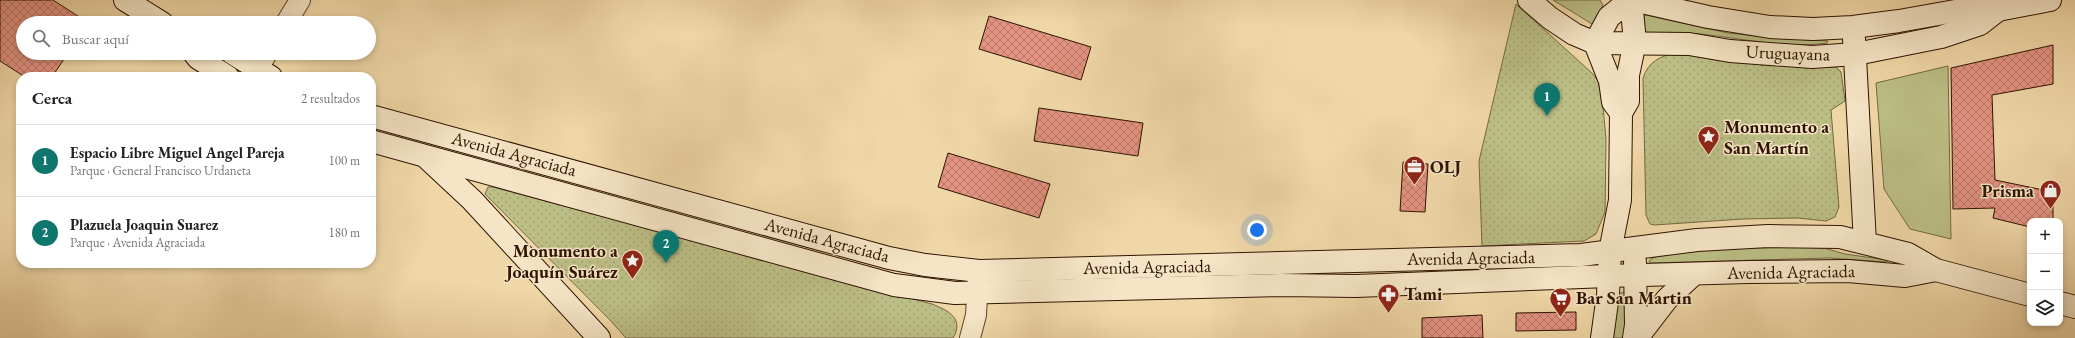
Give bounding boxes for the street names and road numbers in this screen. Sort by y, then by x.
street label: Uruguayana [1745,40,1831,65]
street label: Avenida Agraciada [448,126,580,181]
street label: Avenida Agraciada [761,212,893,267]
street label: Avenida Agraciada [1406,245,1536,270]
street label: Avenida Agraciada [1082,254,1212,279]
street label: Avenida Agraciada [1726,259,1856,284]

